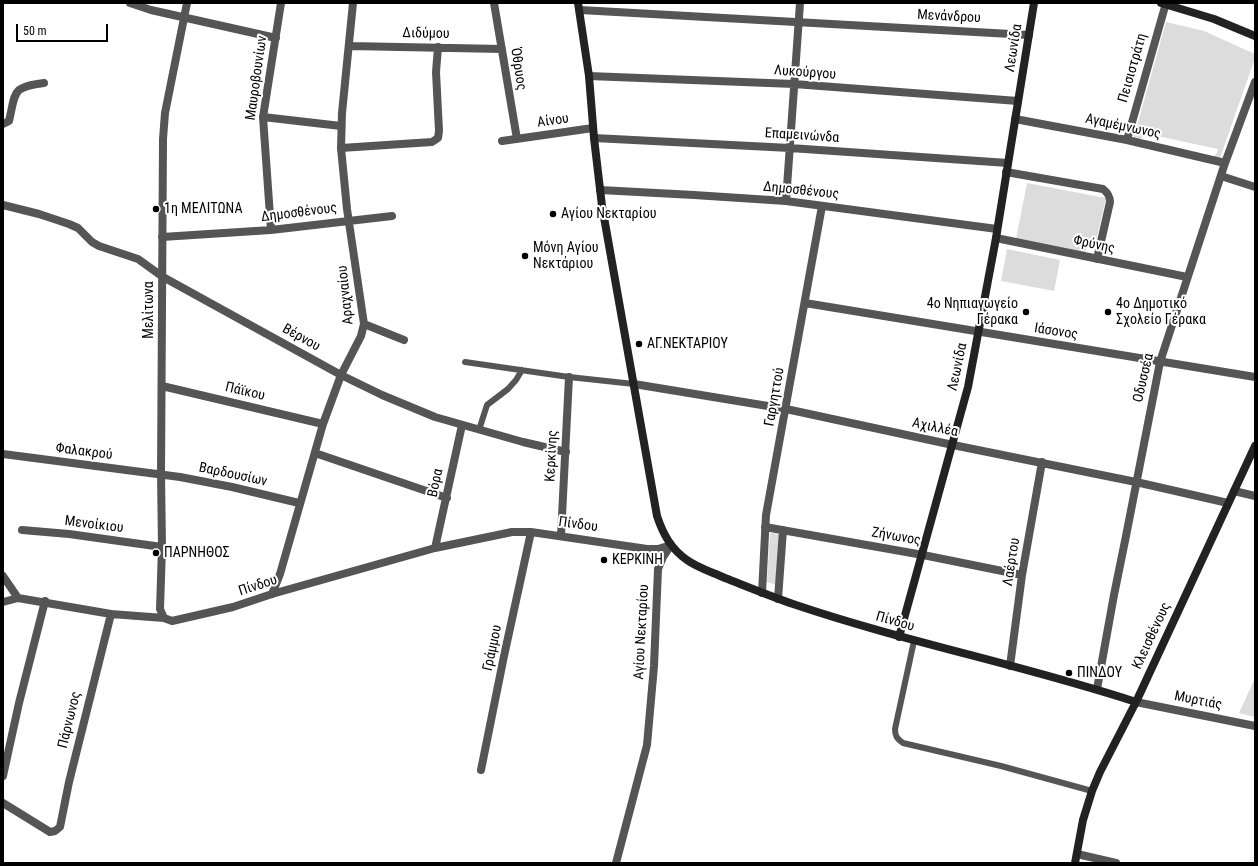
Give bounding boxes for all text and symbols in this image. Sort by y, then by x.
street label: Μενάνδρου [917,7,981,27]
scale bar [18,16,110,42]
street label: Λεωνίδα [1002,23,1026,73]
text: 50 m [23,24,47,38]
street label: Διδύμου [402,25,450,43]
street label: Πεισιστράτη [1115,31,1151,105]
street label: Μαυροβουνίων [243,35,271,121]
street label: Όθρυος [506,47,530,91]
street label: Λυκούργου [773,62,837,84]
street label: Αίνου [536,110,570,132]
street label: Αγαμέμνωνος [1084,111,1162,143]
street label: Επαμεινώνδα [764,125,840,147]
street label: Δημοσθένους [762,179,840,203]
street label: Δημοσθένους [260,200,338,226]
place label: 1η ΜΕΛΙΤΩΝΑ [164,201,242,217]
marker: 1η ΜΕΛΙΤΩΝΑ [151,204,161,214]
place label: Αγίου Νεκταρίου [561,206,656,222]
marker: Αγίου Νεκταρίου [548,209,558,219]
street label: Φρύνης [1072,232,1116,258]
place label: Μόνη Αγίου Νεκτάριου [533,240,599,272]
marker: Μόνη Αγίου Νεκτάριου [520,251,530,261]
street label: Αραχναίου [335,264,357,326]
street label: Μελίτωνα [141,281,157,339]
place label: 4ο Νηπιαγωγείο Γέρακα [927,296,1018,328]
place label: 4ο Δημοτικό Σχολείο Γέρακα [1116,296,1206,328]
marker: 4ο Νηπιαγωγείο Γέρακα [1021,307,1031,317]
marker: 4ο Δημοτικό Σχολείο Γέρακα [1103,307,1113,317]
street label: Ιάσονος [1033,320,1079,344]
street label: Βέρνου [279,321,323,355]
place label: ΑΓ.ΝΕΚΤΑΡΙΟΥ [647,336,728,352]
marker: ΑΓ.ΝΕΚΤΑΡΙΟΥ [634,339,644,349]
street label: Λεωνίδα [945,341,971,393]
street label: Οδυσσέα [1130,352,1158,404]
street label: Γαργηττού [762,366,788,428]
street label: Πάϊκου [223,379,267,405]
street label: Αχιλλέα [911,415,959,441]
street label: Κερκίνης [542,430,562,482]
street label: Φαλακρού [55,440,113,464]
street label: Βαρδουσίων [197,460,269,490]
street label: Βόρα [425,467,447,499]
street label: Μενοίκιου [64,513,124,537]
street label: Πίνδου [557,514,599,536]
street label: Ζήνωνος [870,524,922,550]
street label: Λαέρτου [1000,537,1024,587]
place label: ΠΑΡΝΗΘΟΣ [164,545,230,561]
marker: ΠΑΡΝΗΘΟΣ [151,548,161,558]
place label: ΚΕΡΚΙΝΗ [612,552,663,568]
marker: ΚΕΡΚΙΝΗ [599,555,609,565]
street label: Πίνδου [237,572,279,600]
street label: Αγίου Νεκταρίου [631,584,653,680]
street label: Κλεισθένους [1129,600,1175,672]
street label: Πίνδου [874,608,916,636]
street label: Γράμμου [480,623,506,673]
place label: ΠΙΝΔΟΥ [1077,665,1122,681]
marker: ΠΙΝΔΟΥ [1064,668,1074,678]
street label: Μυρτιάς [1173,688,1223,714]
street label: Πάρνωνος [55,690,85,750]

